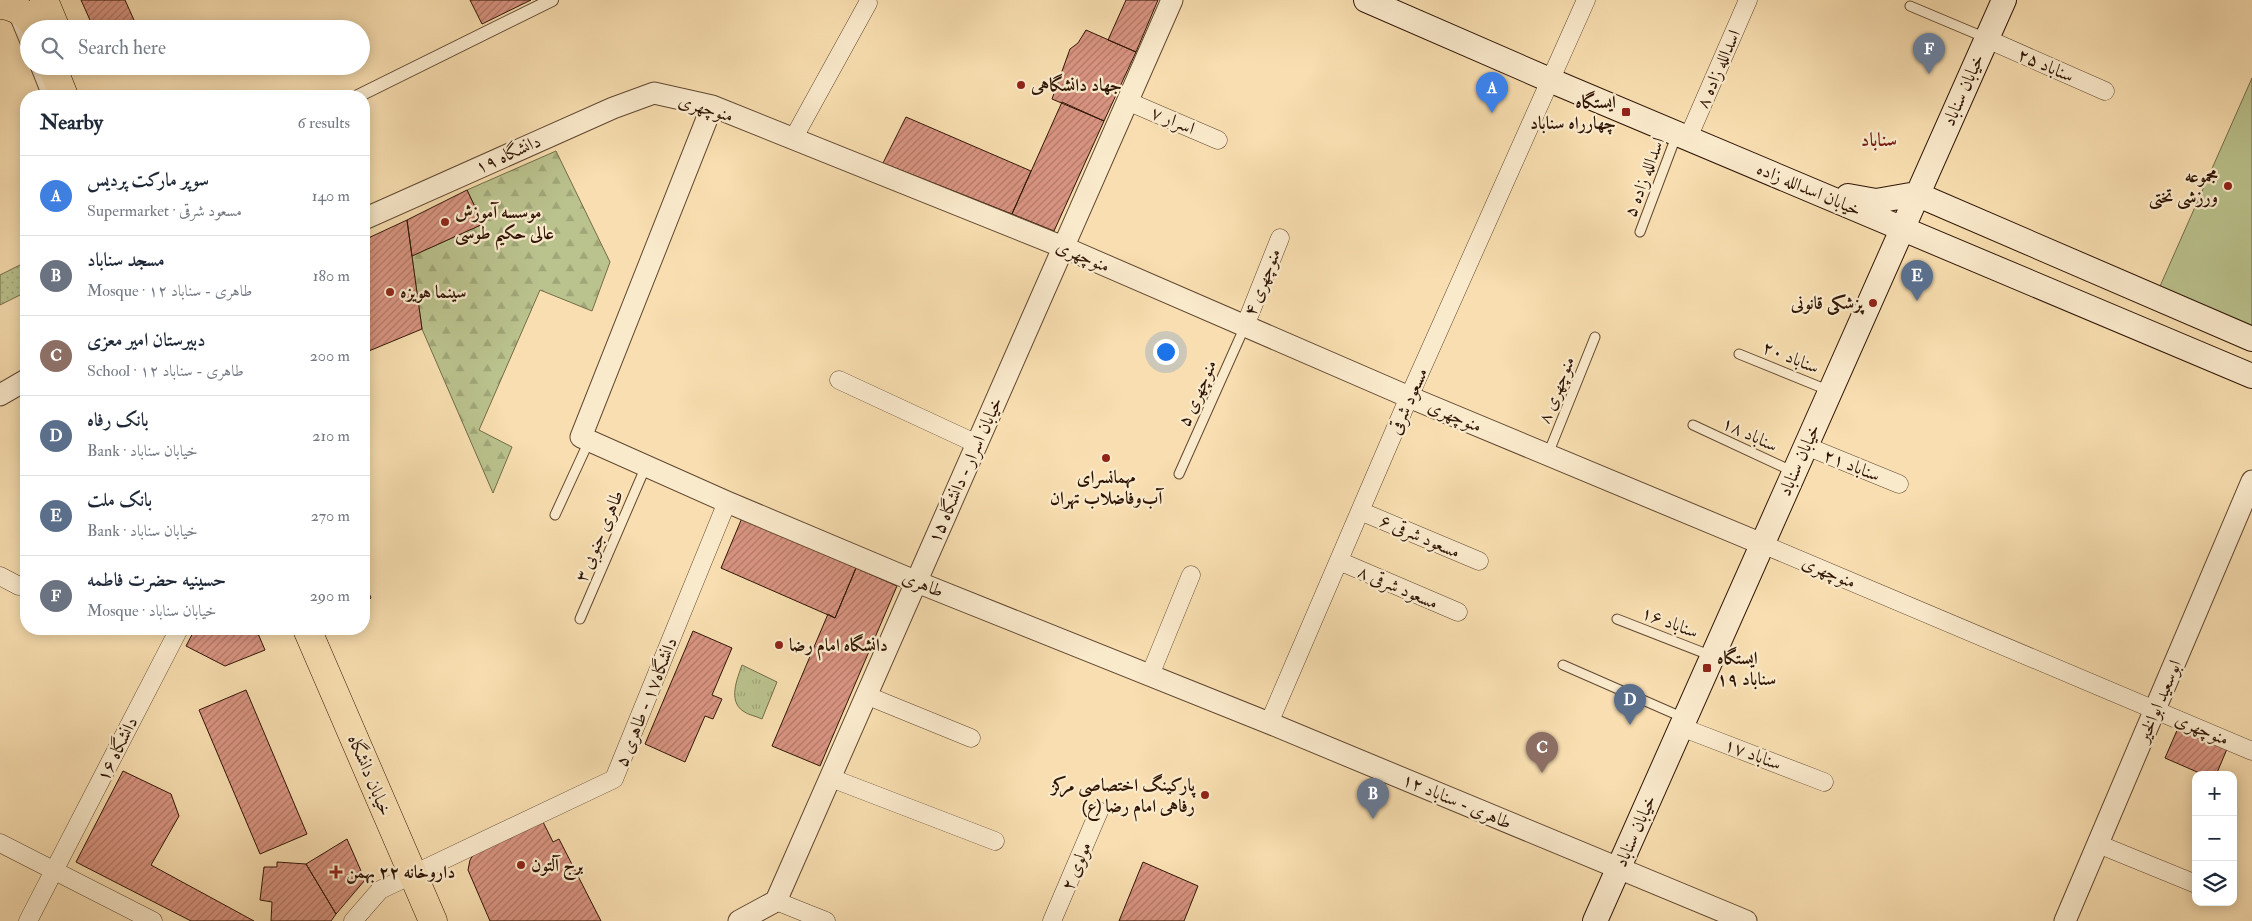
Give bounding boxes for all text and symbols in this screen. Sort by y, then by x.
search box [20,20,370,75]
street label: اسدالله زاده ۸ [1691,26,1746,112]
pin: F [1913,33,1945,74]
icon: search [38,34,66,62]
text: Search here [78,36,166,60]
street label: سناباد ۲۵ [2014,43,2078,88]
street label: خیابان سناباد [1937,51,1989,130]
pin: A [1476,72,1508,113]
place label: جهاد دانشگاهی [1030,73,1122,97]
marker: جهاد دانشگاهی [1015,79,1027,91]
street label: منوچهری [676,89,736,128]
place label: ایستگاه چهارراه سناباد [1530,90,1616,135]
street label: اسرار ۷ [1147,101,1198,140]
marker: ایستگاه چهارراه سناباد [1620,106,1632,118]
text: Nearby [40,109,103,136]
text: 6 results [298,113,350,133]
district label: سناباد [1861,128,1897,152]
street label: دانشگاه ۱۹ [472,129,544,179]
street label: اسدالله زاده ۵ [1619,134,1670,220]
street label: خیابان اسدالله زاده [1753,157,1865,222]
place label: مجموعه ورزشی تختی [2149,165,2218,210]
text: سوپر مارکت پردیس [87,168,209,192]
marker: مجموعه ورزشی تختی [2222,180,2234,192]
text: A [51,186,61,206]
text: 140 m [312,186,350,206]
text: Supermarket · مسعود شرقی [87,201,242,221]
place label: موسسه آموزش عالی حکیم طوسی [455,201,554,251]
marker: موسسه آموزش عالی حکیم طوسی [439,216,451,228]
street label: منوچهری [1052,235,1113,278]
street label: منوچهری ۴ [1239,245,1286,319]
text: مسجد سناباد [87,248,165,272]
pin: E [1901,260,1933,301]
text: B [51,266,61,286]
text: 180 m [313,266,350,286]
text: Mosque · طاهری - سناباد ۱۲ [87,281,252,301]
place label: سینما هویزه [400,281,466,304]
marker: سینما هویزه [384,286,396,298]
place label: پزشکی قانونی [1790,292,1865,315]
marker: پزشکی قانونی [1867,297,1879,309]
text: دبیرستان امیر معزی [87,328,206,352]
street label: سناباد ۲۰ [1759,336,1823,379]
your location [1153,339,1179,365]
text: C [50,346,62,366]
text: 200 m [310,346,350,366]
street label: منوچهری ۸ [1533,353,1580,427]
street label: منوچهری ۵ [1173,356,1222,430]
text: School · طاهری - سناباد ۱۲ [87,361,244,381]
street label: مسعود شرقی [1384,364,1433,438]
street label: خیابان اسرار - دانشگاه ۱۵ [922,393,1008,547]
street label: منوچهری [1424,395,1485,438]
text: بانک رفاه [87,408,149,432]
street label: سناباد ۱۸ [1718,412,1781,457]
street label: خیابان سناباد [1773,421,1825,500]
text: D [49,426,63,446]
text: 210 m [312,426,350,446]
text: Bank · خیابان سناباد [87,441,198,461]
street label: سناباد ۲۱ [1820,444,1884,487]
marker: مهمانسرای آب‌و‌فاضلاب تهران [1100,452,1112,464]
place label: مهمانسرای آب‌و‌فاضلاب تهران [1050,466,1164,510]
street label: طاهری جنوبی ۳ [570,487,630,586]
text: بانک ملت [87,488,152,512]
text: E [50,506,62,526]
text: 270 m [311,506,350,526]
street label: مسعود شرقی ۶ [1376,509,1464,564]
text: Bank · خیابان سناباد [87,521,198,541]
street label: منوچهری [1798,551,1859,594]
street label: مسعود شرقی ۸ [1354,560,1442,615]
street label: طاهری [899,566,947,603]
text: حسینیه حضرت فاطمه [87,568,226,592]
text: F [51,586,61,606]
text: 290 m [310,586,350,606]
text: Mosque · خیابان سناباد [87,601,216,621]
street label: سناباد ۱۶ [1638,601,1702,644]
place label: دانشگاه امام رضا [789,633,888,661]
street label: دانشگاه۱۷ - طاهری ۵ [609,634,683,770]
marker: دانشگاه امام رضا [773,639,785,651]
place label: ایستگاه سناباد ۱۹ [1717,646,1776,691]
street label: ابوسعید ابوالخیر [2131,656,2187,748]
marker: ایستگاه سناباد ۱۹ [1701,662,1713,674]
pin: D [1614,684,1646,725]
street label: منوچهری [2171,708,2232,751]
street label: دانشگاه ۱۶ [91,713,143,785]
street label: خیابان دانشگاه [342,731,398,819]
pin: C [1526,732,1558,773]
street label: سناباد ۱۷ [1721,733,1785,776]
street label: طاهری - سناباد ۱۲ [1399,768,1515,835]
map controls [2192,771,2237,906]
button: + [2192,771,2237,816]
place label: پارکینگ اختصاصی مرکز رفاهی امام رضا (ع) [1049,773,1197,822]
pin: B [1357,778,1389,819]
marker: پارکینگ اختصاصی مرکز رفاهی امام رضا (ع) [1199,789,1211,801]
street label: خیابان سناباد [1609,792,1661,871]
button: − [2192,816,2237,861]
street label: مولوی ۲ [1056,838,1097,894]
place label: برج آلتون [531,854,584,881]
marker: برج آلتون [515,859,527,871]
place label: داروخانه ۲۲ بهمن [346,861,455,884]
button: layers [2192,861,2237,906]
marker: داروخانه ۲۲ بهمن [330,866,342,878]

